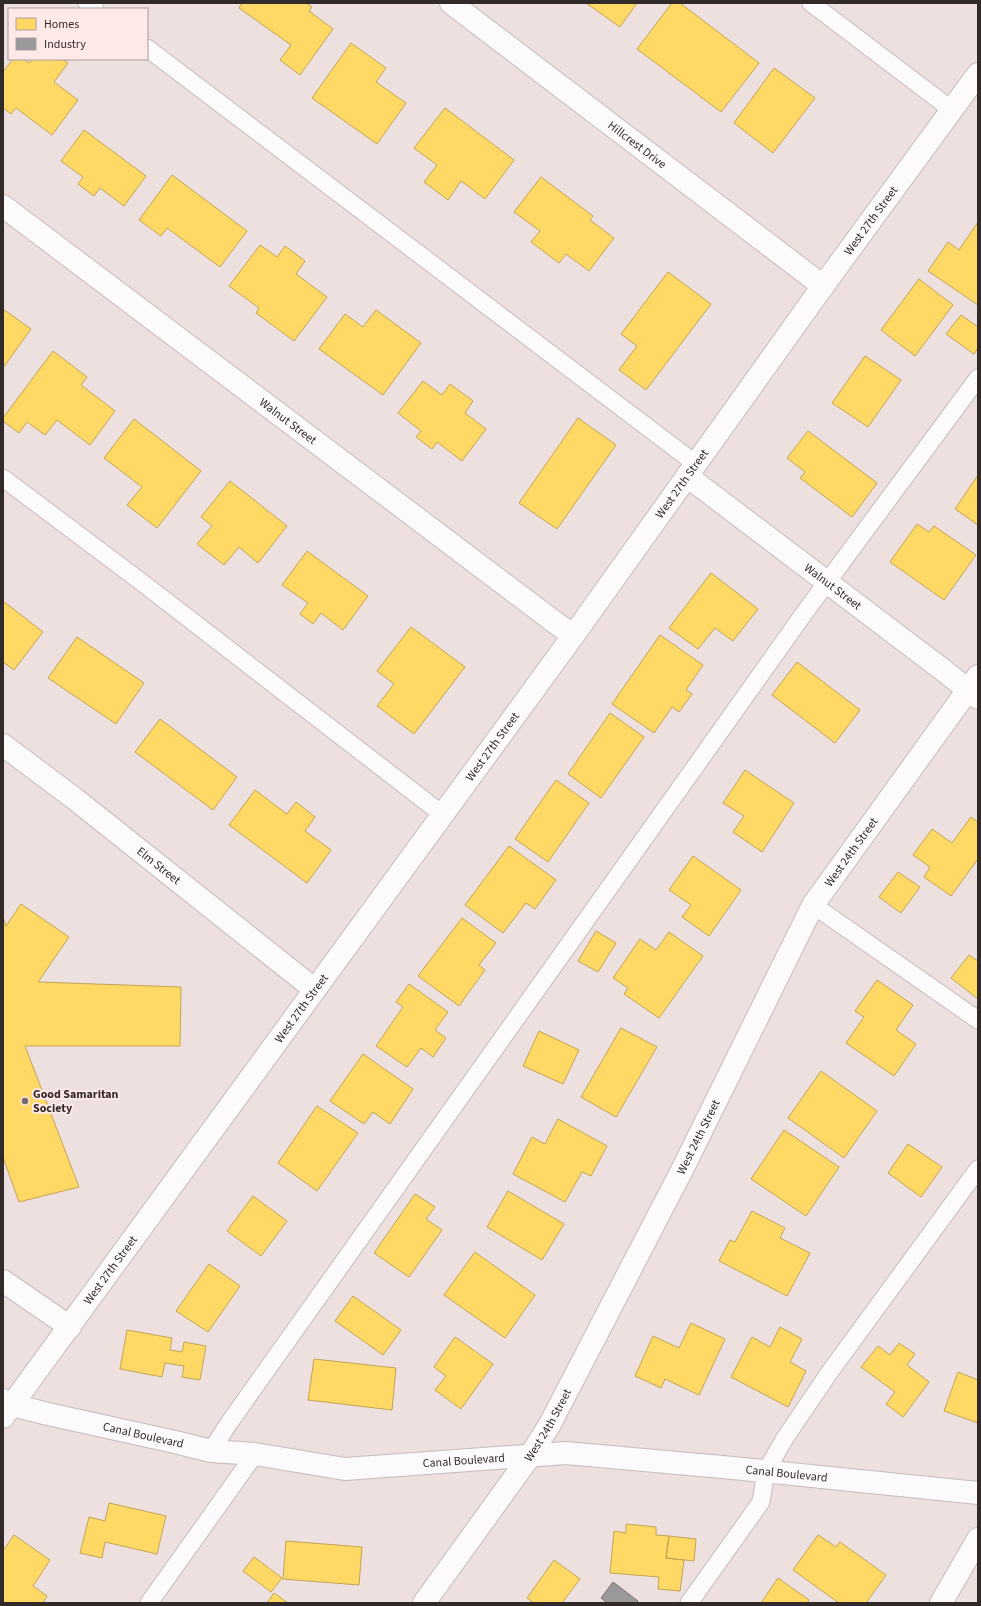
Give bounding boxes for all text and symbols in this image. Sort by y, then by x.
legend [8,8,148,60]
text: Homes [44,16,79,33]
text: Industry [44,36,86,53]
street label: Hillcrest Drive [604,117,670,173]
street label: West 27th Street [840,183,902,259]
street label: Walnut Street [256,394,320,448]
street label: West 27th Street [651,446,712,522]
street label: Walnut Street [801,559,865,614]
street label: West 27th Street [461,709,523,785]
street label: West 24th Street [820,814,882,890]
street label: Elm Street [133,843,184,888]
street label: West 27th Street [270,970,332,1046]
place label: Good Samaritan Society [33,1086,119,1117]
marker: Good Samaritan Society [20,1096,30,1106]
street label: West 24th Street [673,1097,724,1177]
street label: West 27th Street [79,1232,141,1308]
street label: West 24th Street [520,1386,575,1465]
street label: Canal Boulevard [101,1418,186,1452]
street label: Canal Boulevard [422,1449,505,1472]
street label: Canal Boulevard [745,1461,828,1486]

